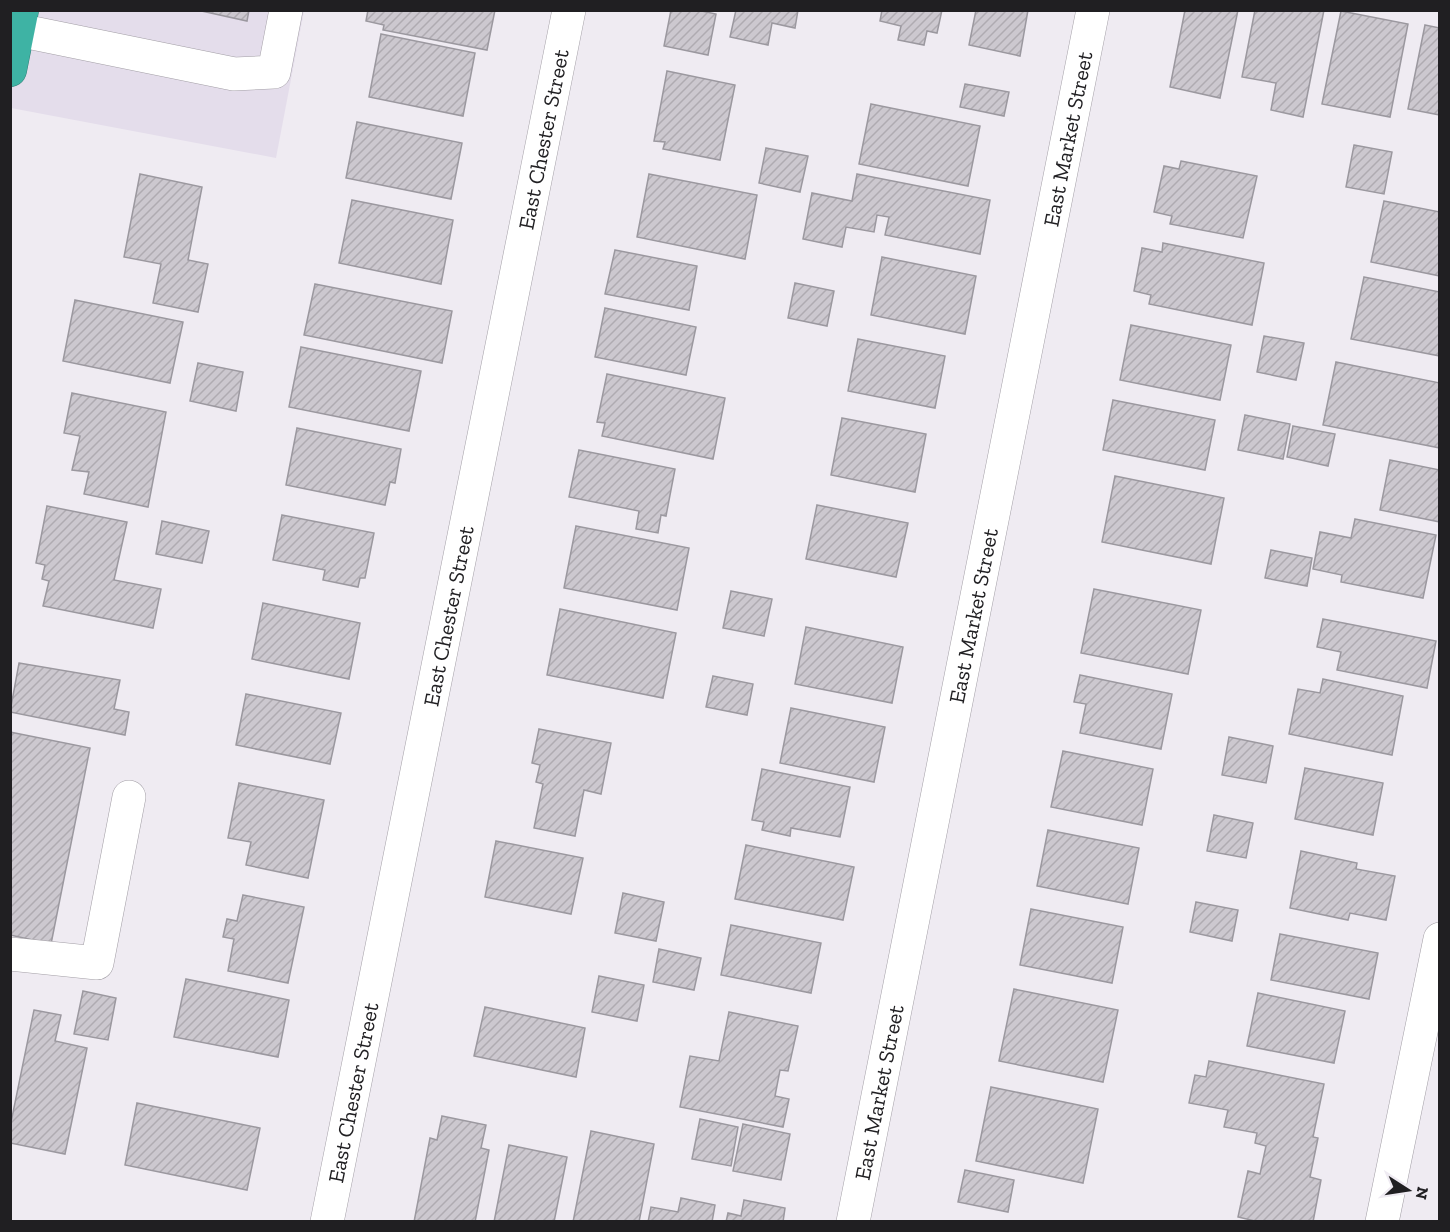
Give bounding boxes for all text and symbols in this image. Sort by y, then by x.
street label: East Chester Street [512,46,575,232]
street label: East Market Street [1037,48,1098,229]
street label: East Chester Street [417,523,479,709]
street label: East Market Street [943,525,1004,706]
street label: East Chester Street [322,999,384,1185]
street label: East Market Street [848,1002,909,1182]
north arrow [1378,1160,1438,1220]
text: N [1412,1185,1433,1201]

